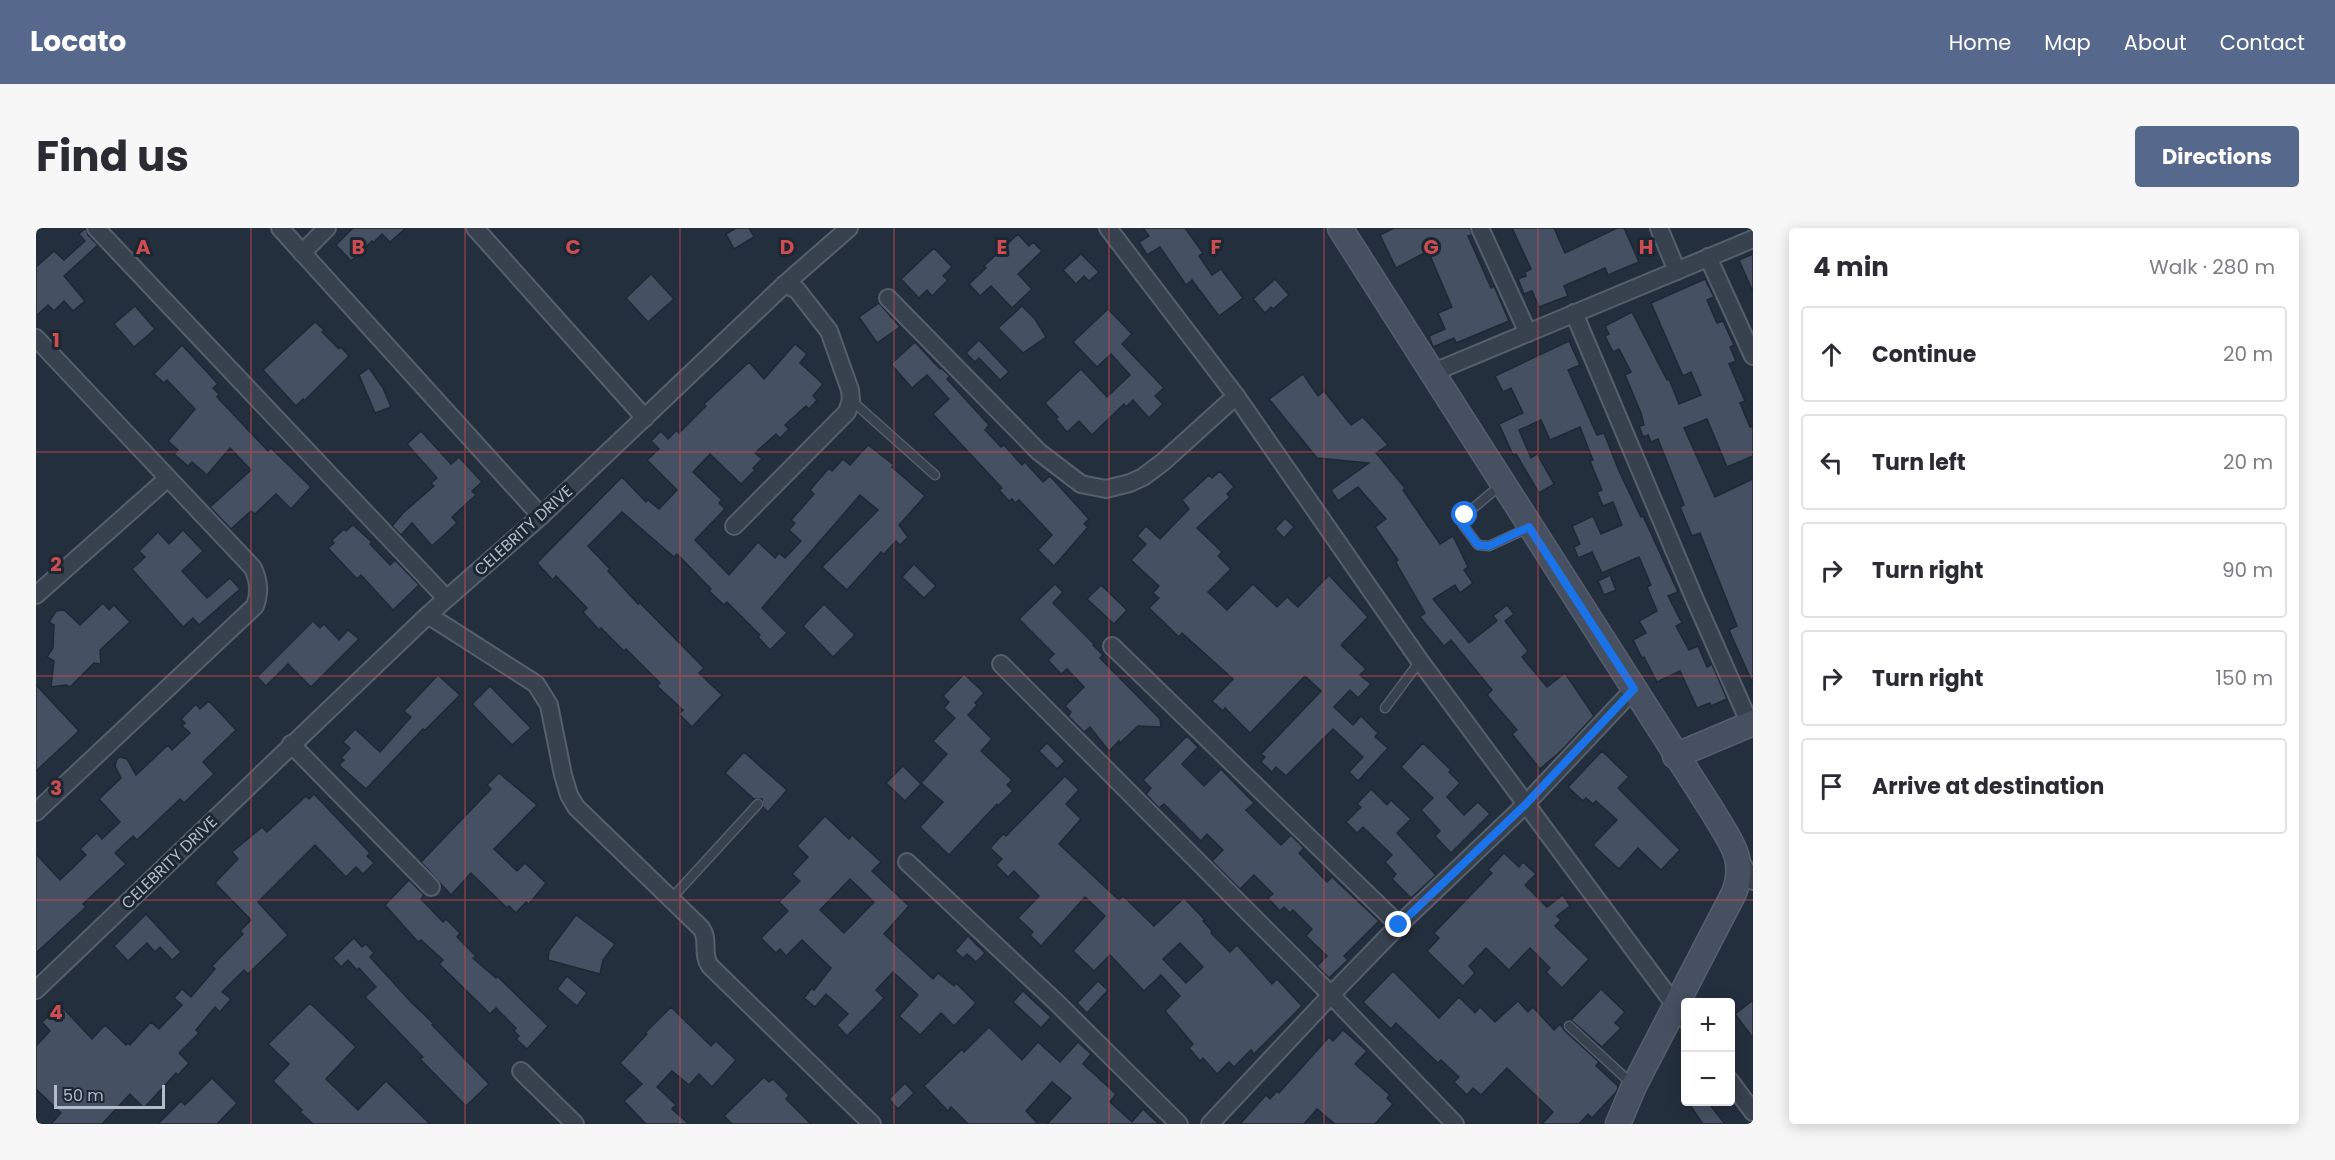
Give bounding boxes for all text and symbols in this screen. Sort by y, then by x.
text: Locato [30,22,126,61]
text: Home [1949,28,2011,57]
text: Map [2044,28,2091,57]
text: About [2124,28,2187,57]
text: Contact [2220,28,2305,57]
button: Directions [2135,126,2299,187]
text: Find us [36,127,189,186]
text: A [136,233,151,261]
text: B [351,233,365,261]
text: C [565,233,581,261]
text: D [780,233,794,261]
text: E [997,233,1007,261]
text: F [1211,233,1222,261]
text: G [1423,233,1439,261]
text: H [1639,233,1653,261]
text: 4 min [1813,249,1889,285]
text: Walk · 280 m [2149,253,2275,281]
text: 1 [52,326,60,354]
icon: ahead [1815,338,1848,371]
text: Continue [1872,339,1976,370]
text: 20 m [2223,340,2273,368]
icon: left [1815,446,1848,479]
text: Turn left [1872,447,1966,478]
text: 20 m [2223,448,2273,476]
street label: CELEBRITY DRIVE [469,480,578,581]
route start [1451,501,1477,527]
text: 2 [50,550,62,578]
icon: right [1815,554,1848,587]
text: Turn right [1872,555,1983,586]
text: 90 m [2222,556,2273,584]
icon: right [1815,662,1848,695]
text: Turn right [1872,663,1983,694]
text: 150 m [2216,664,2273,692]
icon: arrive [1815,770,1848,803]
text: Arrive at destination [1872,771,2104,802]
text: 3 [50,774,62,802]
street label: CELEBRITY DRIVE [116,811,222,914]
route end [1385,911,1411,937]
text: 4 [49,998,63,1026]
map controls [1681,998,1735,1106]
button: + [1681,998,1735,1052]
button: − [1681,1052,1735,1106]
scale bar [54,1082,165,1110]
text: 50 m [63,1084,104,1107]

